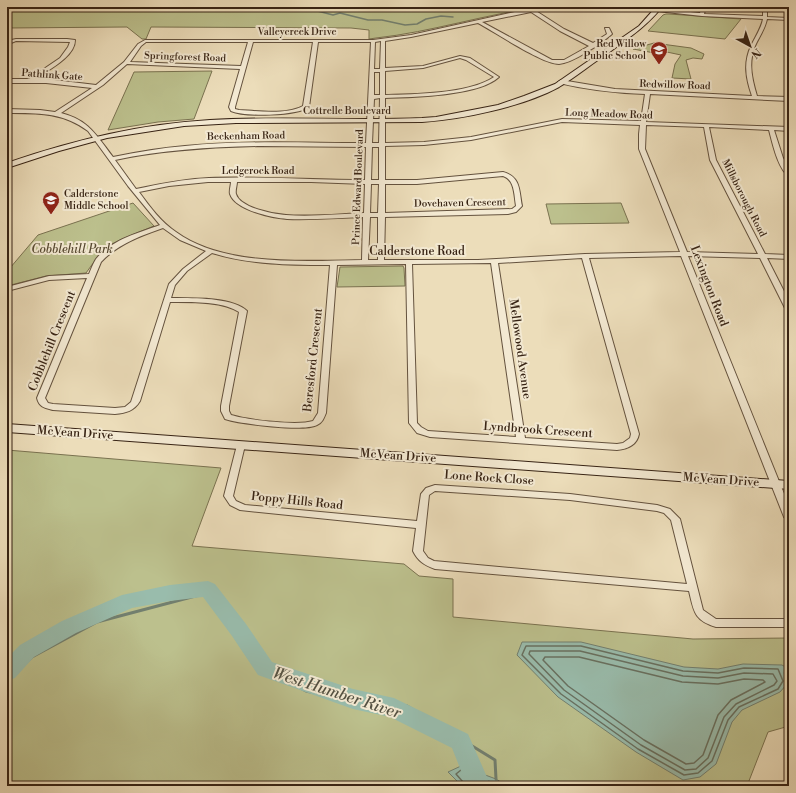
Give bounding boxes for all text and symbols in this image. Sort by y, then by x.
street label: Valleycreek Drive [256,26,337,38]
north arrow [730,26,770,66]
place label: Red Willow Public School [583,38,647,62]
school or university icon: Red Willow Public School [649,40,669,65]
text: N [748,45,764,61]
street label: Springforest Road [144,50,227,64]
street label: Pathlink Gate [21,67,83,83]
street label: Redwillow Road [639,78,711,92]
street label: Cottrelle Boulevard [303,105,391,117]
street label: Long Meadow Road [565,106,653,122]
street label: Beckenham Road [206,129,286,143]
street label: Prince Edward Boulevard [350,129,366,245]
street label: Millsborough Road [719,157,769,239]
street label: Ledgerock Road [222,165,295,177]
place label: Calderstone Middle School [64,188,128,212]
school or university icon: Calderstone Middle School [41,190,61,215]
street label: Dovehaven Crescent [414,196,507,210]
park label: Cobblehill Park [31,242,113,257]
street label: Lexington Road [687,243,731,329]
street label: Calderstone Road [369,244,465,259]
street label: Cobblehill Crescent [25,288,79,393]
street label: Mellowood Avenue [506,298,534,400]
street label: Beresford Crescent [300,307,326,414]
street label: Lyndbrook Crescent [483,419,594,441]
street label: McVean Drive [36,423,114,443]
street label: McVean Drive [359,446,437,466]
street label: Lone Rock Close [444,467,534,489]
street label: McVean Drive [682,470,760,490]
street label: Poppy Hills Road [250,489,344,513]
water label: West Humber River [270,663,405,723]

